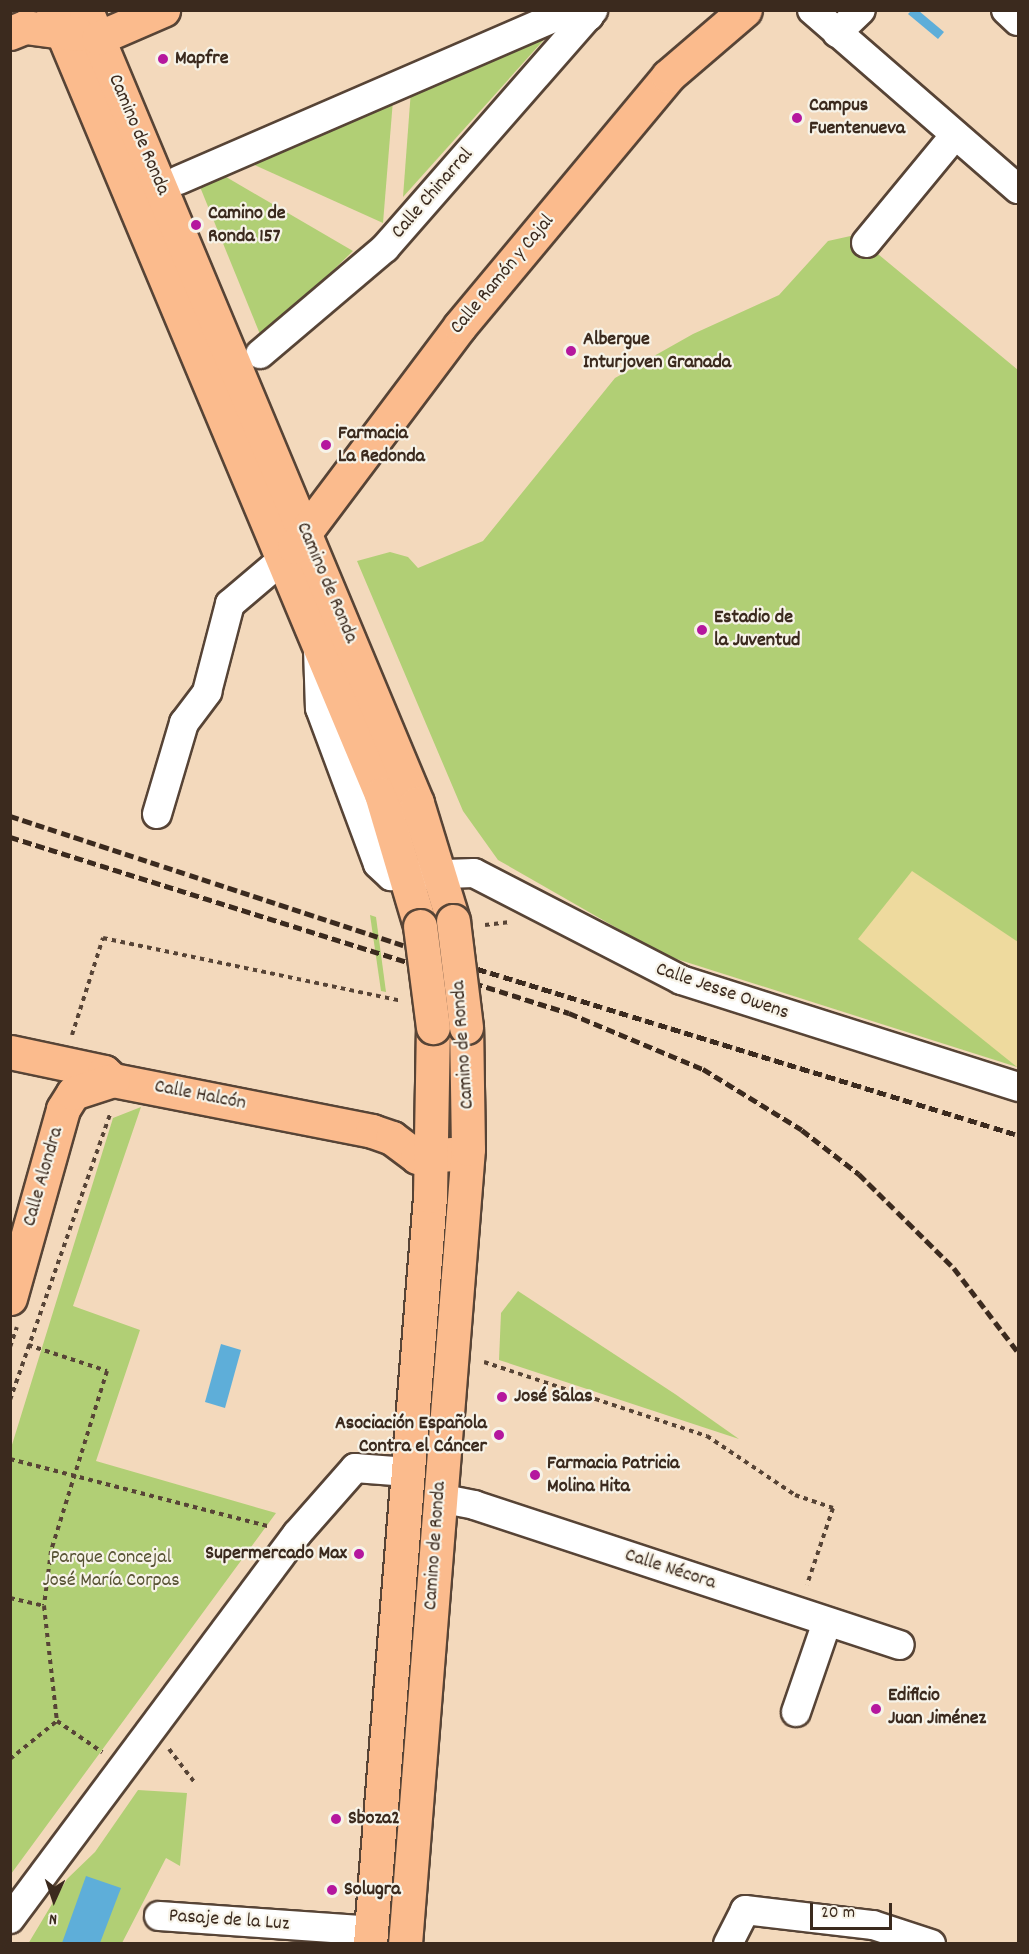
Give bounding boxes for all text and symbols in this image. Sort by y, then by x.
place label: Mapfre [175,47,229,71]
marker: Mapfre [156,52,170,66]
street label: Camino de Ronda [102,71,174,199]
place label: Campus Fuentenueva [809,94,905,141]
marker: Campus Fuentenueva [790,111,804,125]
street label: Calle Chinarral [387,144,479,244]
place label: Camino de Ronda 157 [208,202,286,249]
street label: Calle Ramón y Cajal [446,210,560,340]
marker: Camino de Ronda 157 [189,218,203,232]
place label: Albergue Inturjoven Granada [583,328,731,375]
marker: Albergue Inturjoven Granada [564,344,578,358]
place label: Farmacia La Redonda [338,422,425,469]
marker: Farmacia La Redonda [319,438,333,452]
street label: Camino de Ronda [290,519,362,647]
place label: Estadio de la Juventud [714,606,800,653]
marker: Estadio de la Juventud [695,623,709,637]
street label: Calle Jesse Owens [652,958,792,1026]
street label: Camino de Ronda [448,980,480,1110]
street label: Calle Halcón [152,1075,248,1117]
street label: Calle Alondra [18,1125,70,1229]
place label: José Salas [514,1385,593,1409]
marker: José Salas [495,1390,509,1404]
place label: Asociación Española Contra el Cáncer [335,1412,487,1459]
marker: Asociación Española Contra el Cáncer [492,1428,506,1442]
place label: Farmacia Patricia Molina Hita [547,1452,679,1499]
marker: Farmacia Patricia Molina Hita [528,1468,542,1482]
street label: Camino de Ronda [420,1481,452,1611]
place label: Supermercado Max [205,1542,347,1566]
street label: Calle Nécora [621,1544,719,1596]
park label: Parque Concejal José María Corpas [42,1546,180,1593]
marker: Supermercado Max [352,1547,366,1561]
place label: Edificio Juan Jiménez [888,1685,986,1732]
marker: Edificio Juan Jiménez [869,1702,883,1716]
place label: Sboza2 [348,1807,400,1831]
marker: Sboza2 [329,1812,343,1826]
north arrow [24,1870,84,1930]
place label: Solugra [344,1878,401,1902]
marker: Solugra [325,1883,339,1897]
scale bar [813,1891,896,1929]
text: 20 m [821,1901,855,1926]
street label: Pasaje de la Luz [168,1905,290,1937]
text: N [48,1907,58,1930]

